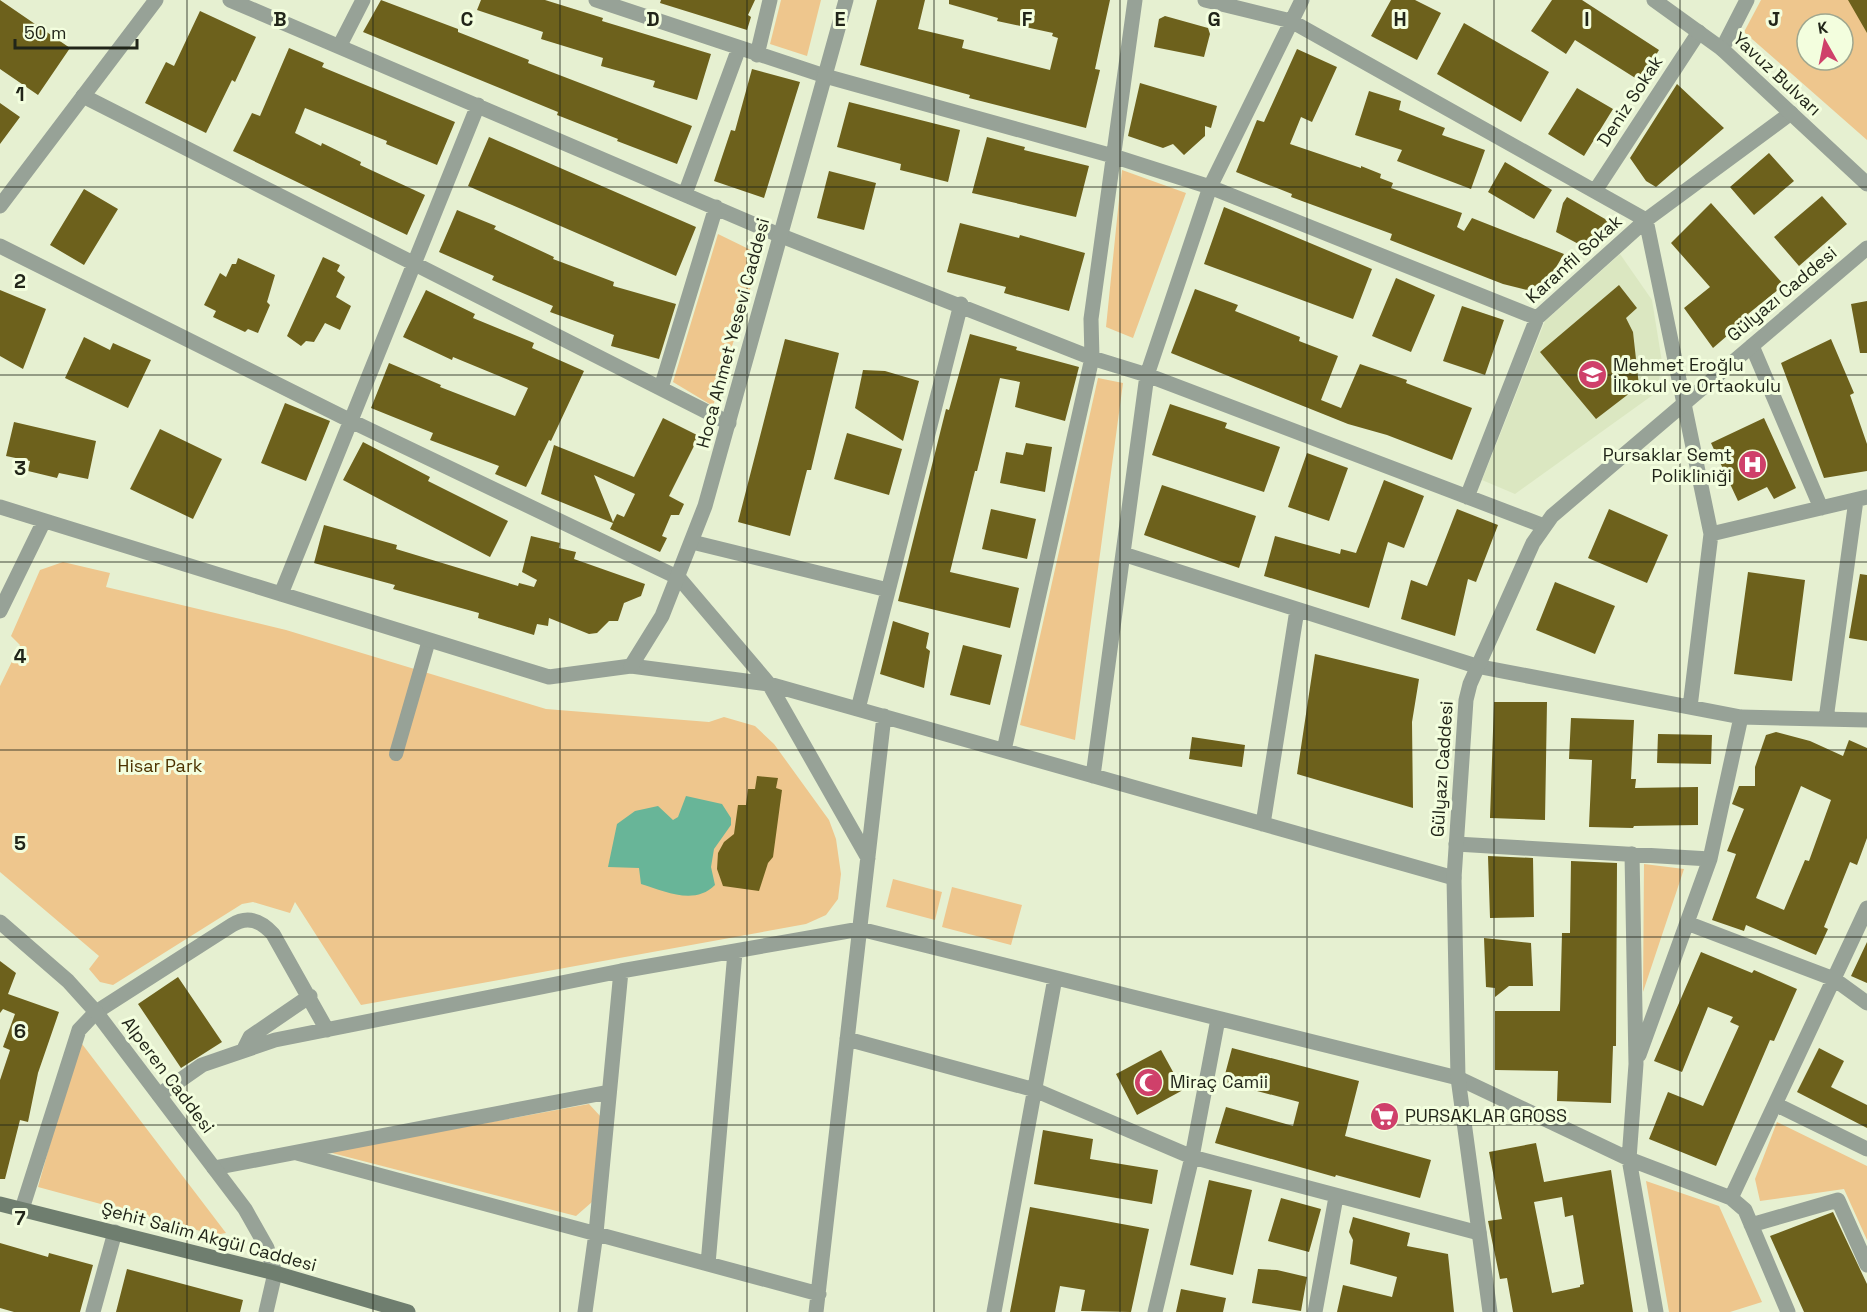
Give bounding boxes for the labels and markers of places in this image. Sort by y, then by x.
place label: Mehmet Eroğlu İlkokul ve Ortaokulu [1613,353,1781,397]
school or university icon: Mehmet Eroğlu İlkokul ve Ortaokulu [1576,359,1608,391]
place label: Pursaklar Semt Polikliniği [1603,443,1732,487]
hospital icon: Pursaklar Semt Polikliniği [1737,449,1769,481]
mosque icon: Miraç Camii [1133,1066,1165,1098]
place label: Miraç Camii [1170,1070,1268,1093]
supermarket icon: PURSAKLAR GROSS [1368,1100,1400,1132]
place label: PURSAKLAR GROSS [1405,1104,1567,1127]

